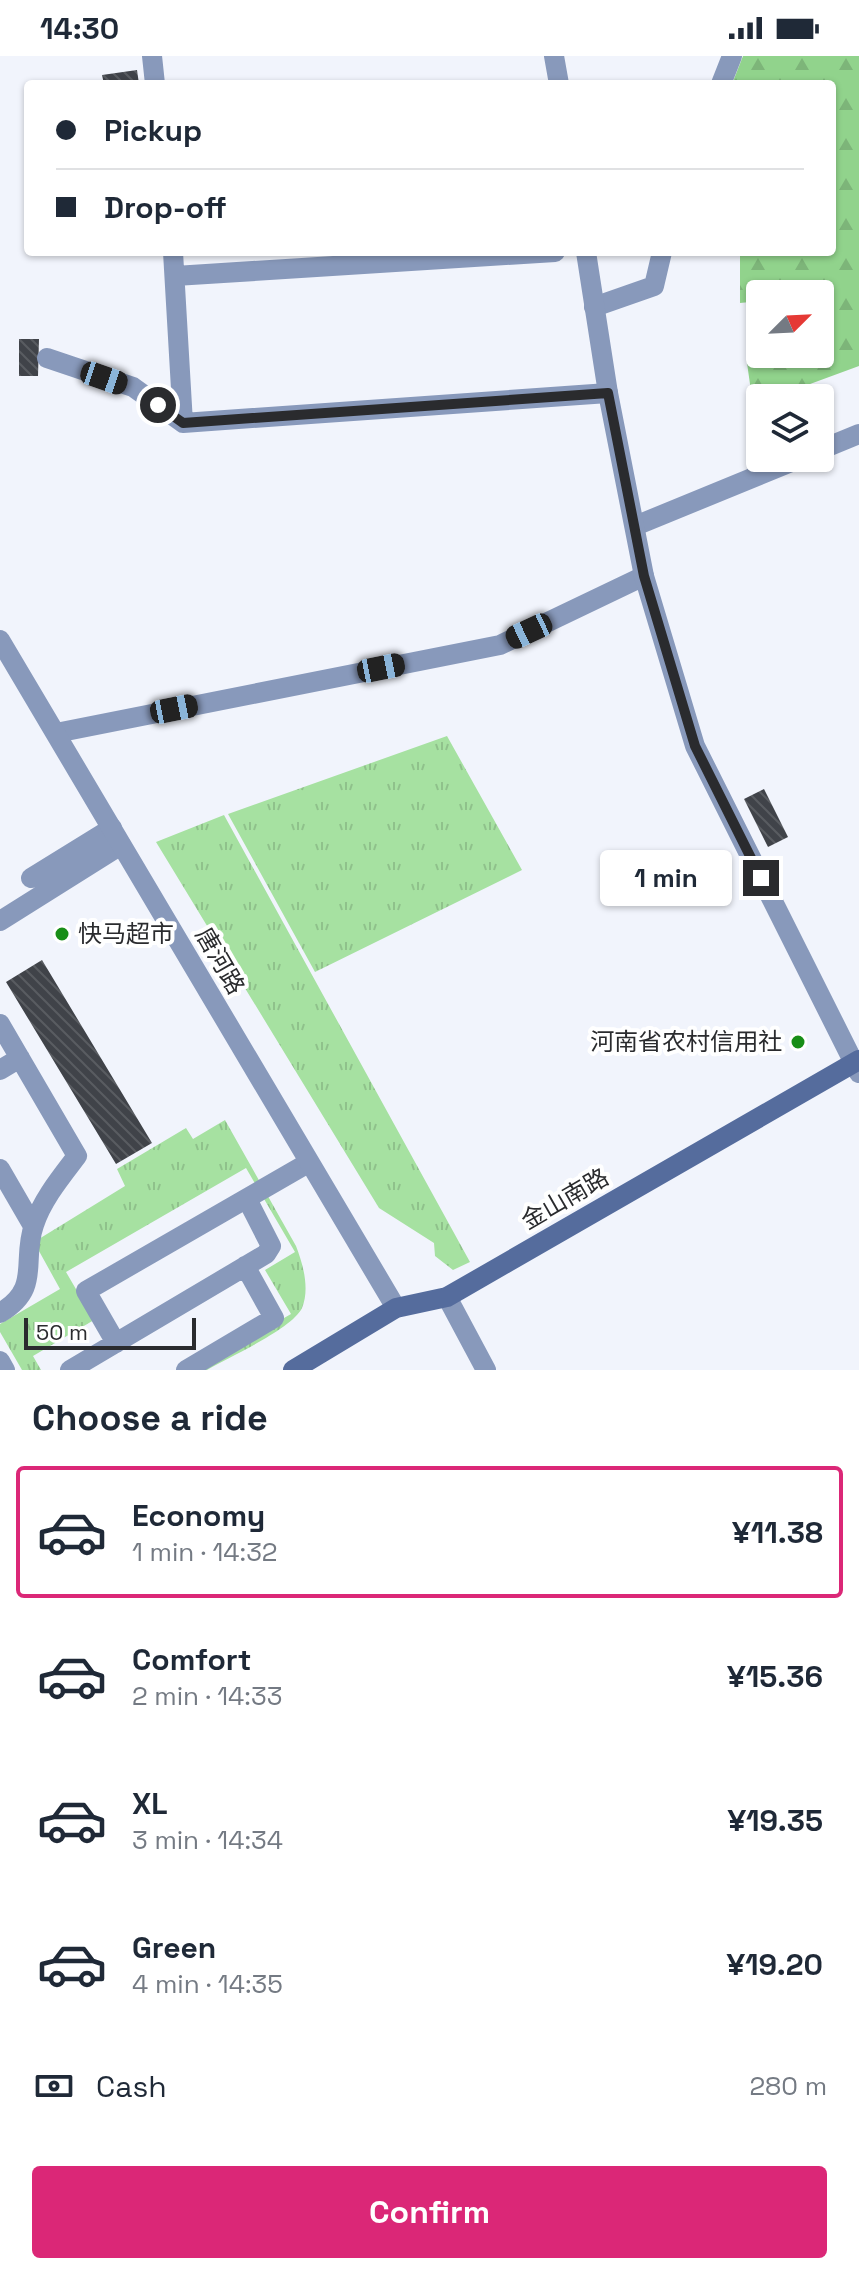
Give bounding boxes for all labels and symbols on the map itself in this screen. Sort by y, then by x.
north arrow [746,280,834,368]
car [77,359,131,397]
route start [140,387,176,423]
car [502,610,556,652]
car [355,652,407,684]
car [148,693,200,725]
callout: 1 min [601,850,733,906]
route end [743,860,779,896]
place label: 快马超市 [78,918,174,949]
street label: 唐河路 [189,922,252,1000]
marker: 快马超市 [53,925,71,943]
place label: 河南省农村信用社 [590,1026,782,1057]
marker: 河南省农村信用社 [789,1033,807,1051]
street label: 金山南路 [515,1161,614,1236]
scale bar [24,1314,196,1350]

